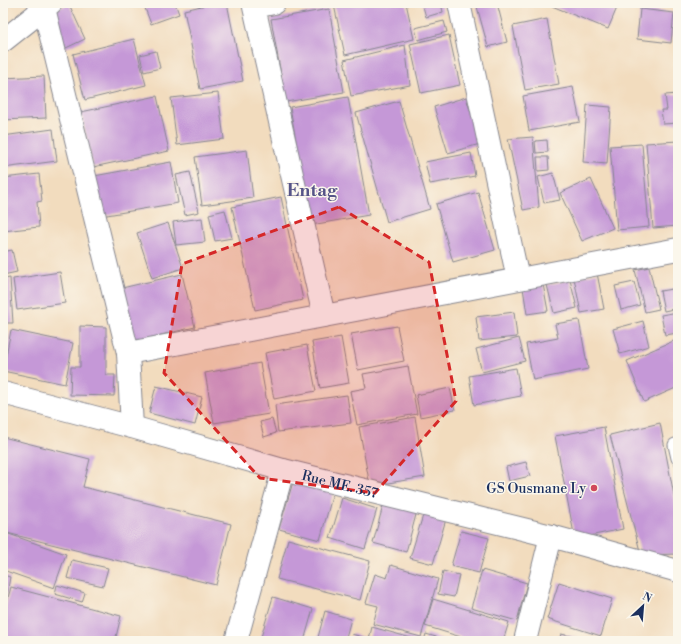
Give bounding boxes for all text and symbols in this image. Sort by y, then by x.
district label: Entag [287,179,338,202]
street label: Rue ME. 357 [300,467,380,503]
place label: GS Ousmane Ly [486,480,586,498]
marker: GS Ousmane Ly [589,483,599,493]
north arrow [623,586,663,626]
text: N [640,590,654,606]

